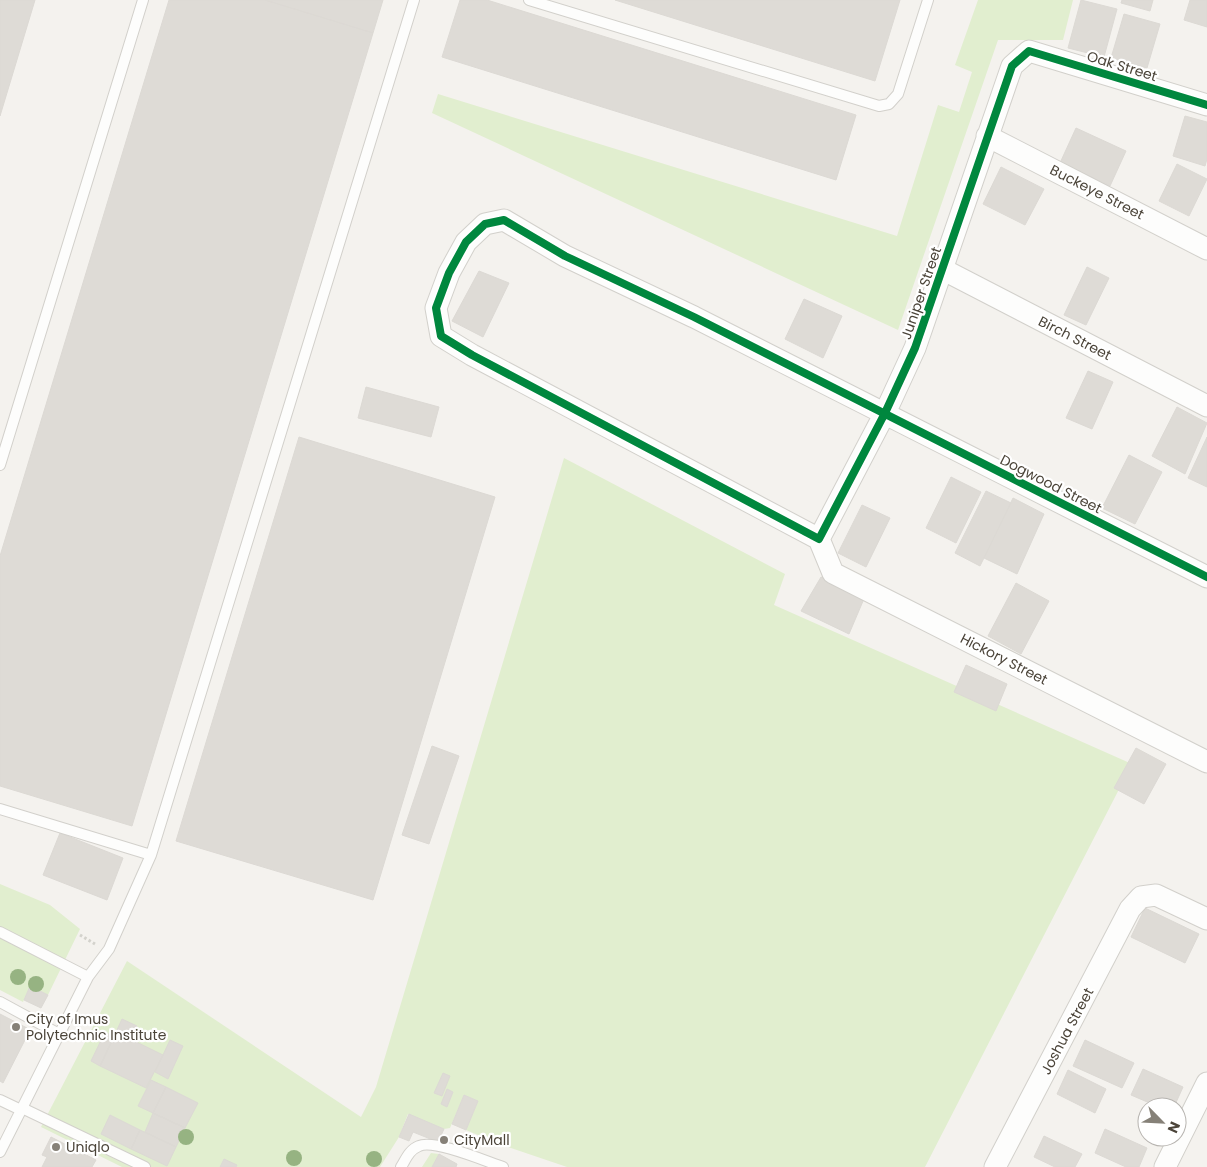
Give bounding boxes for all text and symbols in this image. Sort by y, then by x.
street label: Oak Street [1084,46,1160,86]
street label: Buckeye Street [1046,160,1148,224]
street label: Juniper Street [896,244,946,342]
street label: Birch Street [1035,311,1115,365]
street label: Dogwood Street [997,450,1105,518]
street label: Hickory Street [957,628,1051,690]
street label: Joshua Street [1036,984,1098,1078]
place label: City of Imus Polytechnic Institute [26,1009,167,1045]
marker: City of Imus Polytechnic Institute [10,1021,22,1033]
north arrow [1137,1097,1187,1147]
text: N [1163,1118,1185,1136]
place label: CityMall [454,1130,510,1150]
marker: CityMall [438,1134,450,1146]
place label: Uniqlo [66,1137,110,1157]
marker: Uniqlo [50,1141,62,1153]

